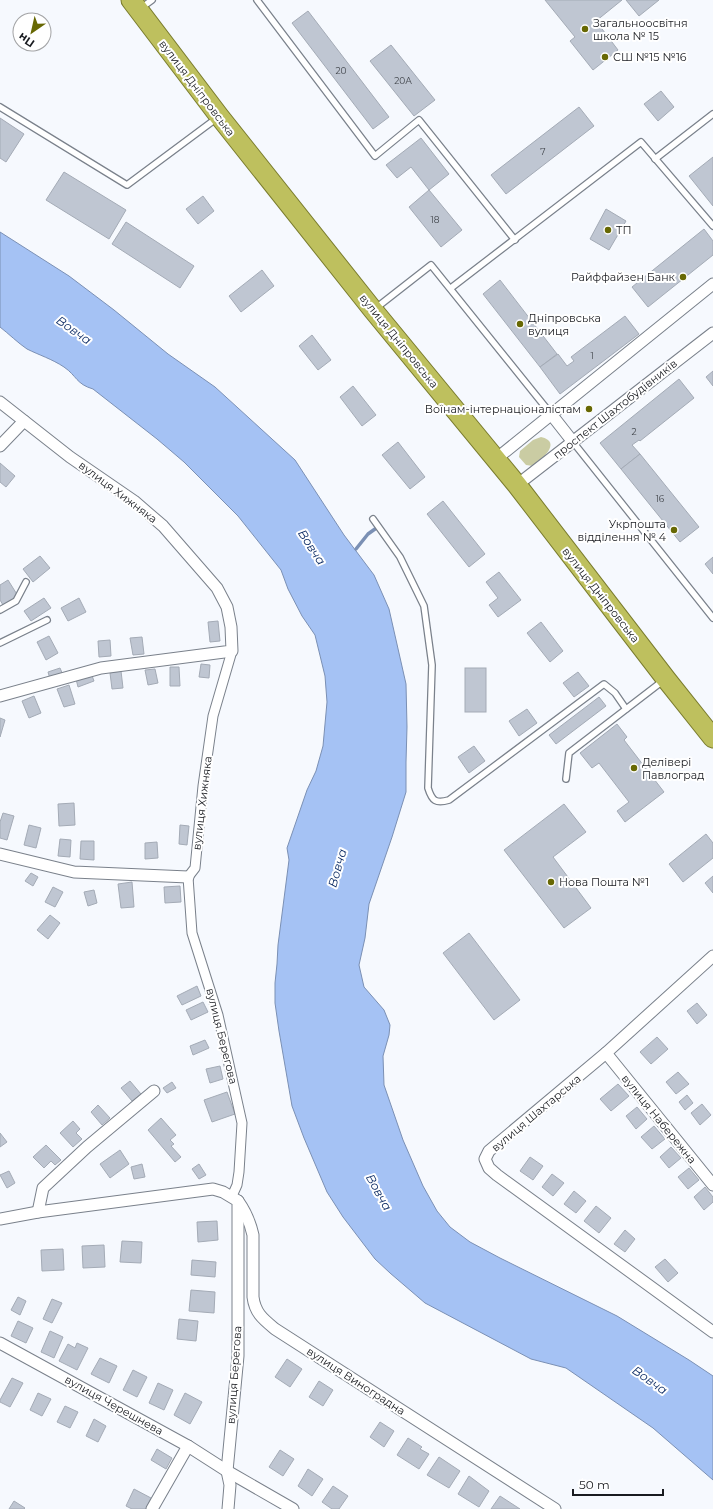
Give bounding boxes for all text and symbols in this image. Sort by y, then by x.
north arrow [12,12,52,52]
place label: Загальноосвітня школа № 15 [593,16,688,43]
marker: Загальноосвітня школа № 15 [580,24,590,34]
text: Пн [16,30,37,51]
street label: вулиця Дніпровська [156,37,238,139]
place label: СШ №15 №16 [613,50,687,64]
marker: СШ №15 №16 [600,52,610,62]
house number: 20 [335,65,347,76]
house number: 20А [394,75,412,86]
house number: 7 [540,146,546,157]
house number: 18 [431,214,440,225]
place label: ТП [616,223,632,237]
marker: ТП [603,225,613,235]
place label: Райффайзен Банк [571,270,676,284]
marker: Райффайзен Банк [678,272,688,282]
street label: вулиця Дніпровська [357,291,441,391]
place label: Дніпровська вулиця [528,311,601,338]
water label: Вовча [54,313,94,347]
marker: Дніпровська вулиця [515,319,525,329]
house number: 1 [590,350,594,361]
street label: проспект Шахтобудівників [550,356,680,462]
place label: Воїнам-інтернаціоналістам [425,402,581,416]
marker: Воїнам-інтернаціоналістам [584,404,594,414]
house number: 2 [631,426,637,437]
street label: вулиця Хижняка [76,458,160,526]
house number: 16 [656,493,665,504]
place label: Укрпошта відділення № 4 [577,517,667,544]
marker: Укрпошта відділення № 4 [669,525,679,535]
water label: Вовча [295,526,329,568]
street label: вулиця Дніпровська [559,545,643,645]
street label: вулиця Хижняка [189,755,215,851]
place label: Делівері Павлоград [642,755,704,782]
marker: Делівері Павлоград [629,763,639,773]
water label: Вовча [324,847,350,889]
place label: Нова Пошта №1 [559,875,649,889]
marker: Нова Пошта №1 [546,877,556,887]
street label: вулиця Берегова [203,987,241,1085]
street label: вулиця Шахтарська [488,1071,584,1155]
street label: вулиця Набережна [619,1072,699,1166]
water label: Вовча [363,1171,395,1213]
street label: вулиця Берегова [224,1325,244,1425]
street label: вулиця Виноградна [304,1344,408,1418]
water label: Вовча [630,1363,670,1397]
street label: вулиця Черешнева [62,1372,166,1438]
scale bar [573,1471,663,1497]
text: 50 m [579,1477,610,1492]

